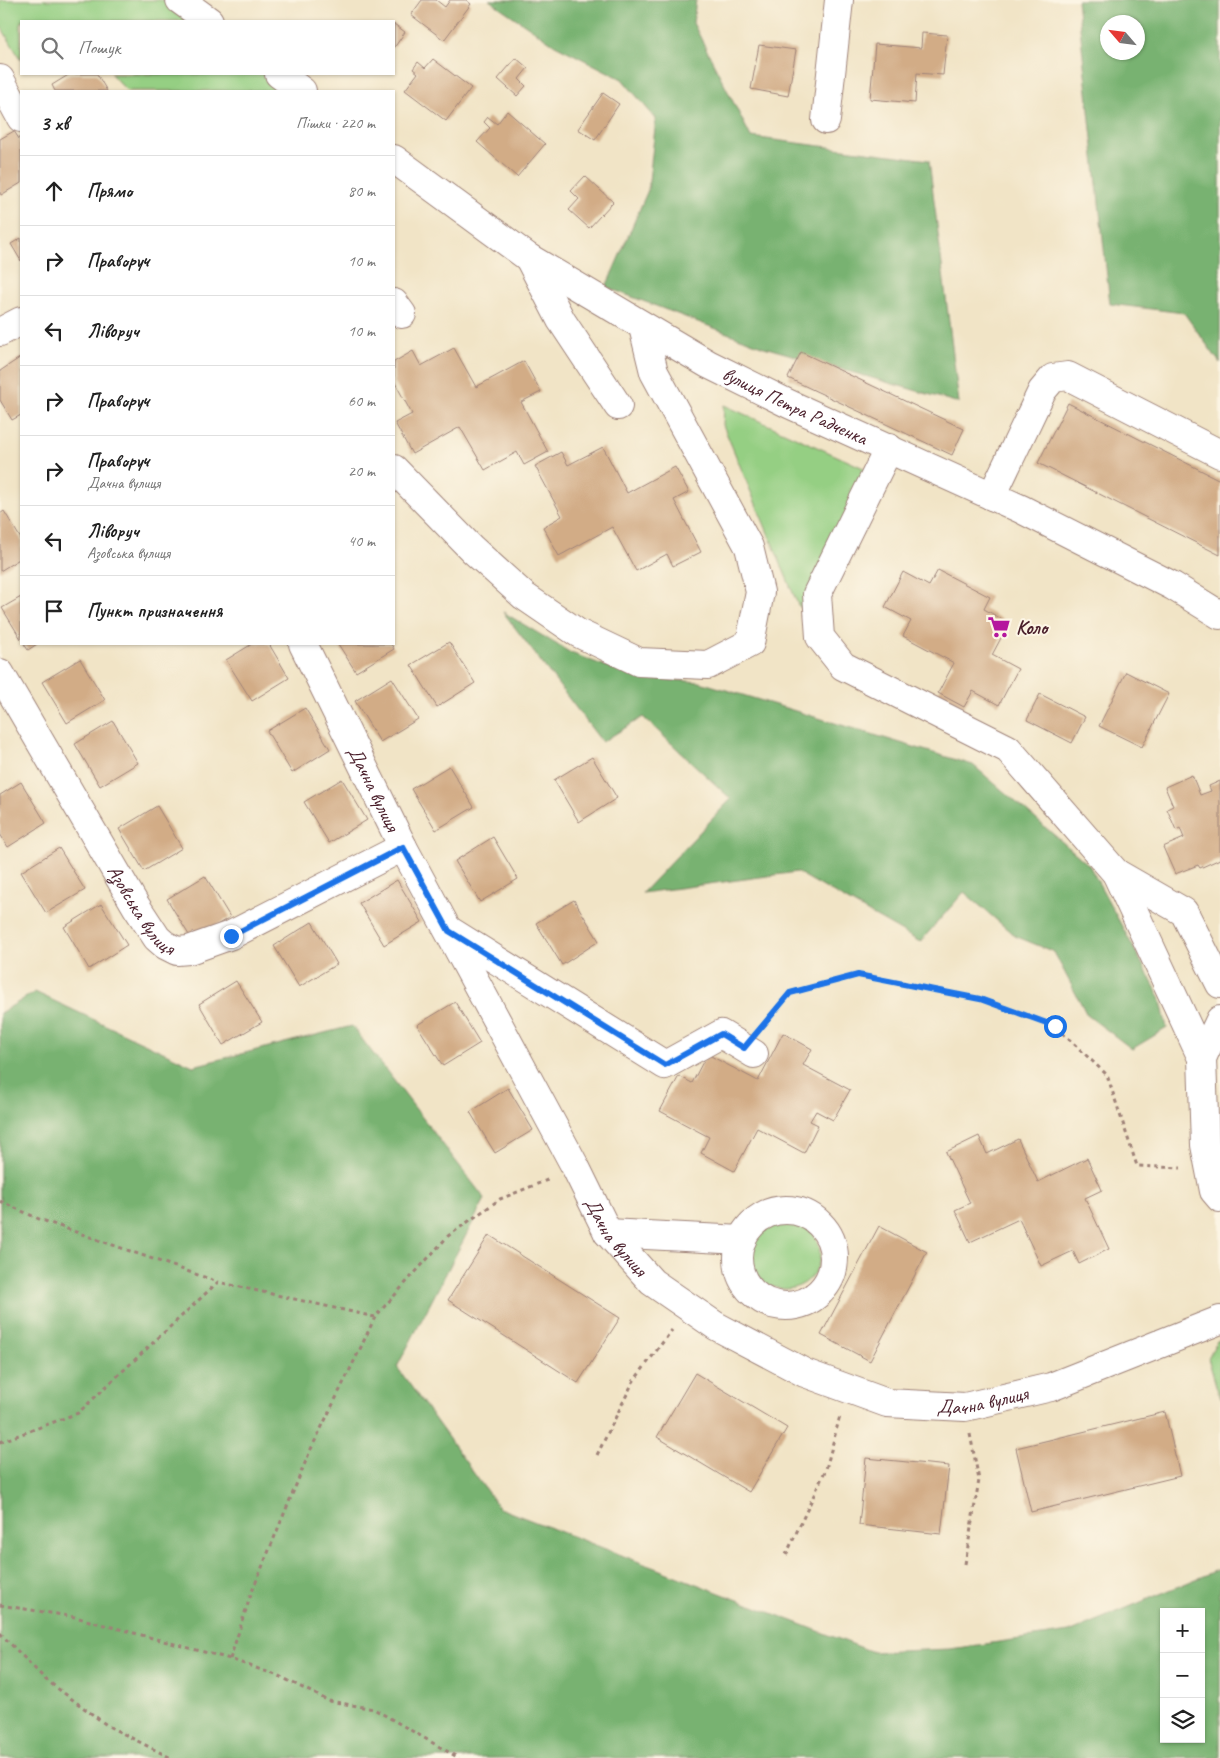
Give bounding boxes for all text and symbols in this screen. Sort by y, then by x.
north arrow [1100,15,1145,60]
search box [20,20,395,75]
icon: search [38,34,66,62]
text: Пошук [78,36,120,60]
text: 3 хв [40,110,69,136]
text: Пішки · 220 m [296,113,375,133]
icon: ahead [40,177,68,205]
text: Прямо [87,179,132,203]
text: 80 m [348,181,375,201]
icon: right [40,247,68,275]
text: Праворуч [87,249,149,273]
text: 10 m [348,251,375,271]
icon: left [40,317,68,345]
text: Ліворуч [87,319,139,343]
text: 10 m [348,321,375,341]
street label: вулиця Петра Радченка [719,361,873,451]
icon: right [40,387,68,415]
text: Праворуч [87,389,149,413]
text: 60 m [348,391,375,411]
text: Праворуч [87,449,149,473]
icon: right [40,457,68,485]
text: 20 m [348,461,375,481]
text: Дачна вулиця [87,473,160,493]
text: Ліворуч [87,519,139,543]
icon: left [40,527,68,555]
text: 40 m [348,531,375,551]
text: Азовська вулиця [87,543,170,563]
icon: arrive [40,597,68,625]
text: Пункт призначення [87,599,222,623]
supermarket icon: Коло [986,614,1012,640]
place label: Коло [1016,615,1049,640]
street label: Дачна вулиця [343,742,406,837]
street label: Азовська вулиця [102,860,180,961]
route end [220,925,243,948]
route start [1044,1015,1067,1038]
street label: Дачна вулиця [580,1193,654,1282]
street label: Дачна вулиця [937,1380,1032,1420]
map controls [1160,1608,1205,1743]
button: + [1160,1608,1205,1653]
button: − [1160,1653,1205,1698]
button: layers [1160,1698,1205,1743]

